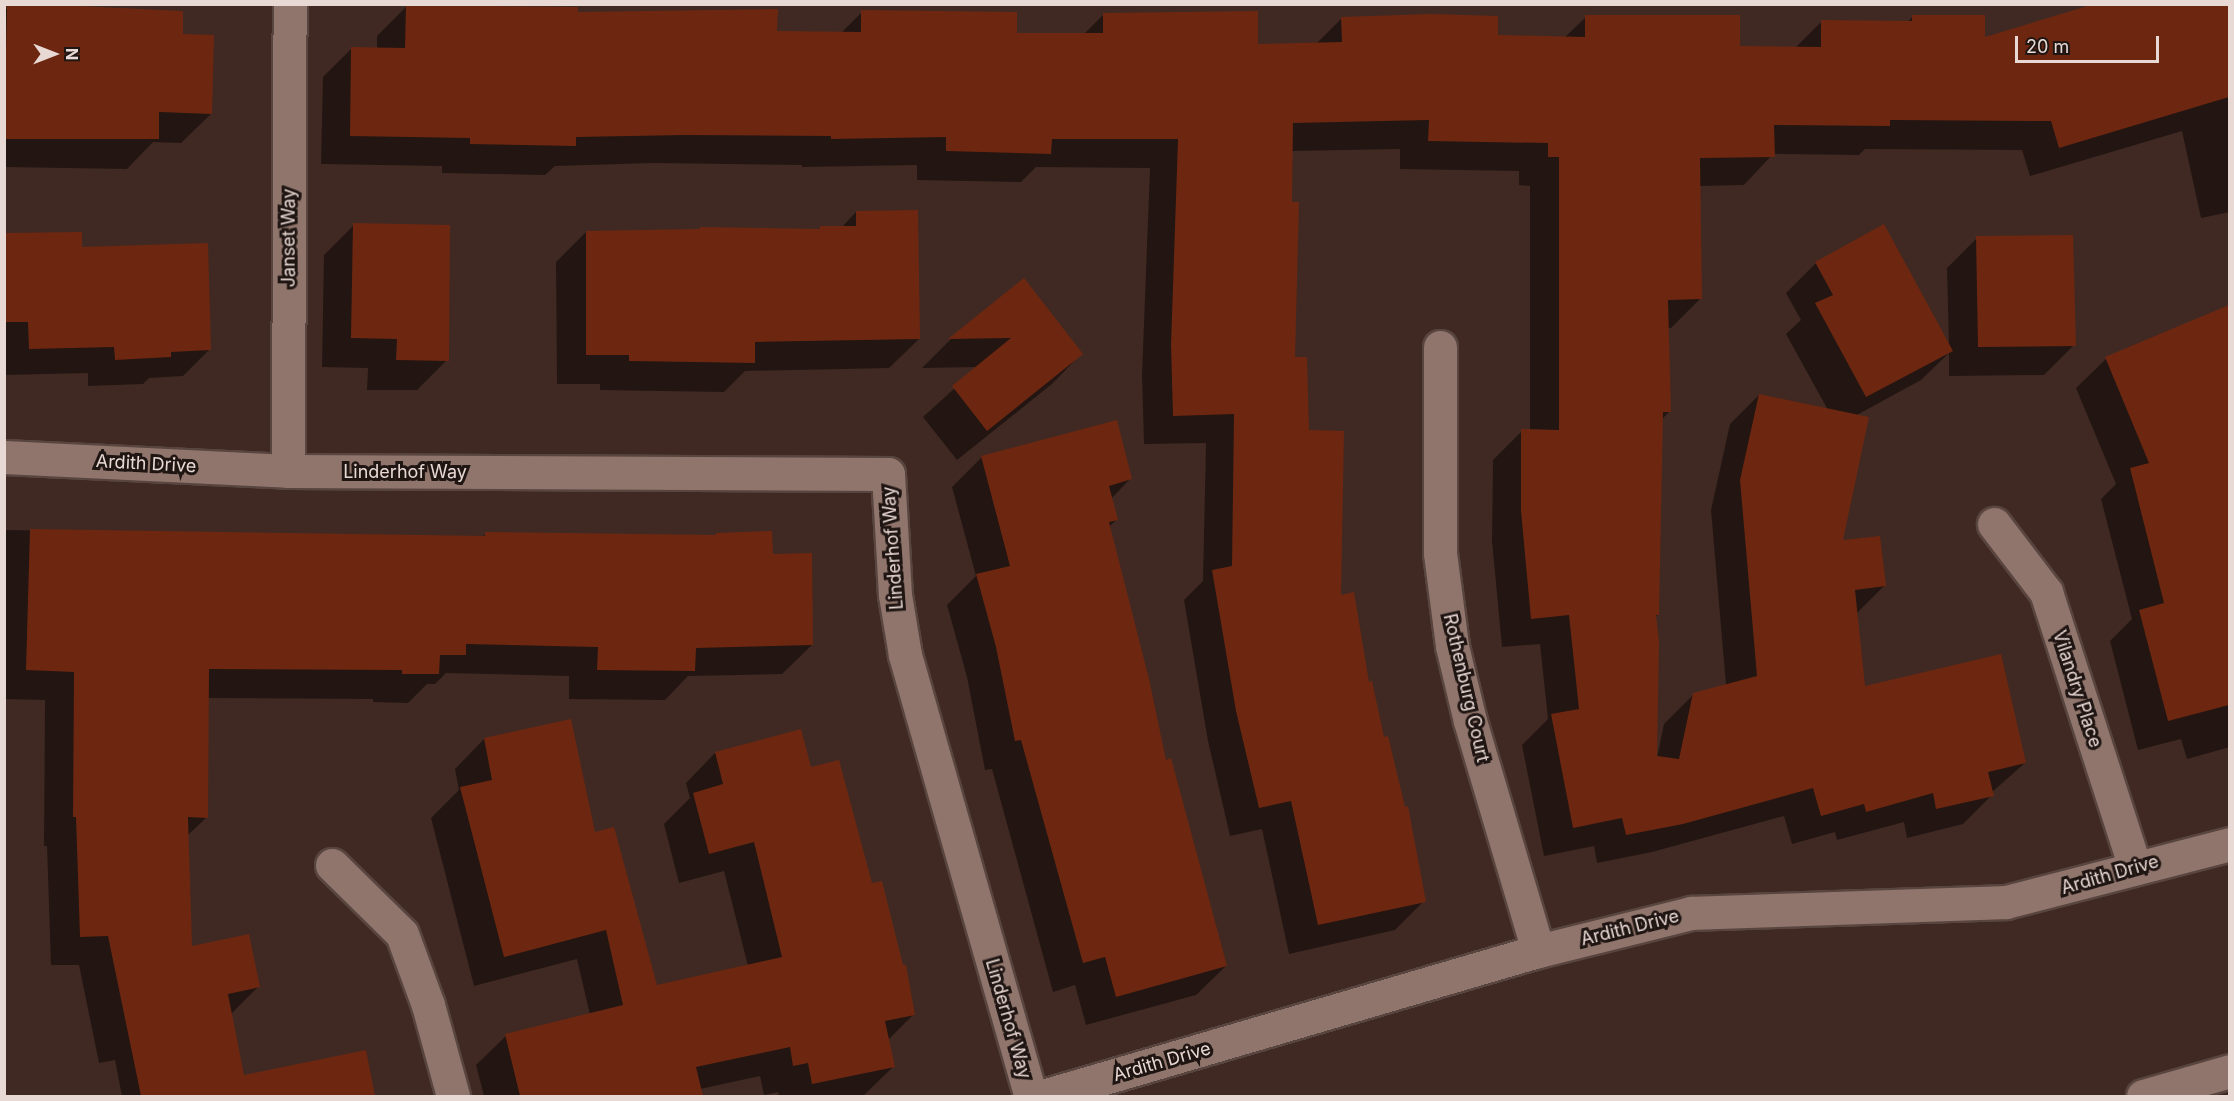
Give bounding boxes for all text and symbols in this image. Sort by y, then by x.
north arrow [24,24,84,84]
scale bar [2018,24,2162,62]
text: 20 m [2026,36,2069,57]
text: N [62,48,82,60]
street label: Janset Way [278,189,300,287]
street label: Ardith Drive [95,451,197,477]
street label: Linderhof Way [343,461,467,483]
street label: Linderhof Way [878,486,908,610]
street label: Rothenburg Court [1438,612,1494,764]
street label: Vilandry Place [2048,628,2106,750]
street label: Ardith Drive [2059,851,2161,899]
street label: Ardith Drive [1579,905,1681,951]
street label: Linderhof Way [981,957,1035,1081]
street label: Ardith Drive [1111,1038,1213,1086]

